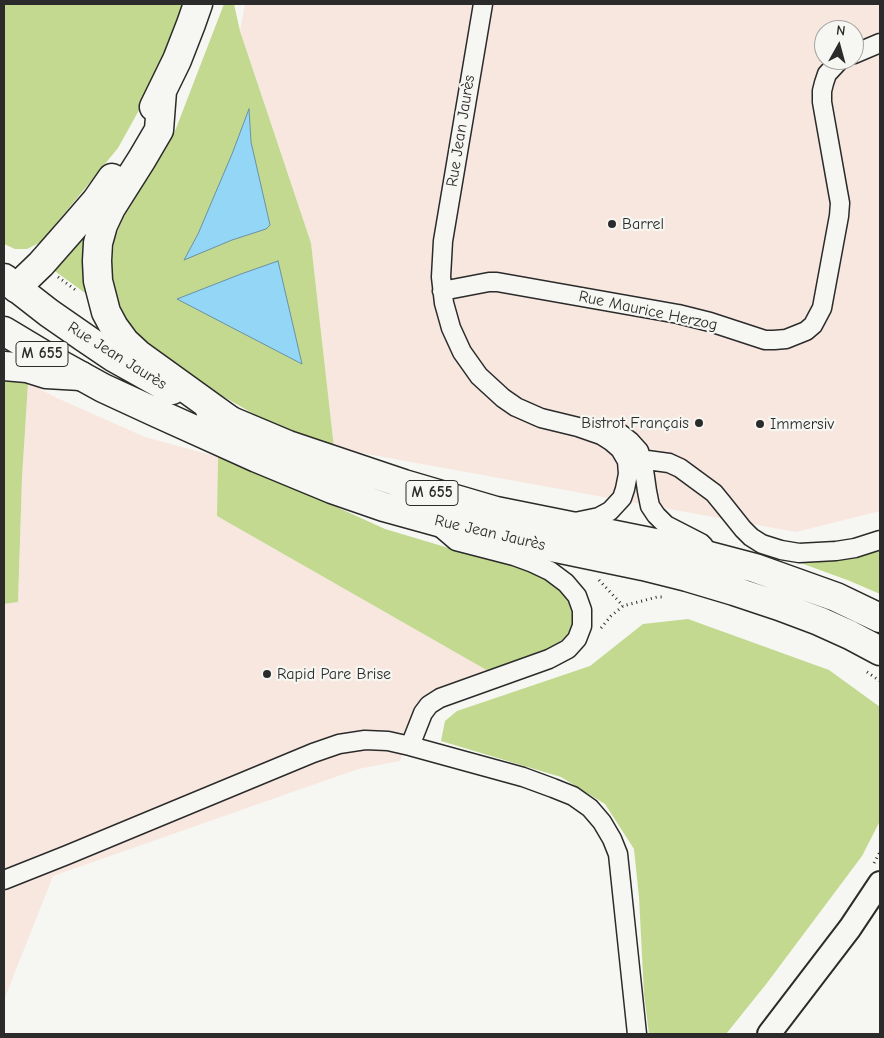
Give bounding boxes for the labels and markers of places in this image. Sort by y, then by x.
place label: Barrel [622,214,664,234]
marker: Barrel [606,218,618,230]
place label: Bistrot Français [581,413,689,433]
place label: Immersiv [770,414,834,434]
marker: Bistrot Français [693,417,705,429]
marker: Immersiv [754,418,766,430]
place label: Rapid Pare Brise [277,664,391,684]
marker: Rapid Pare Brise [261,668,273,680]

